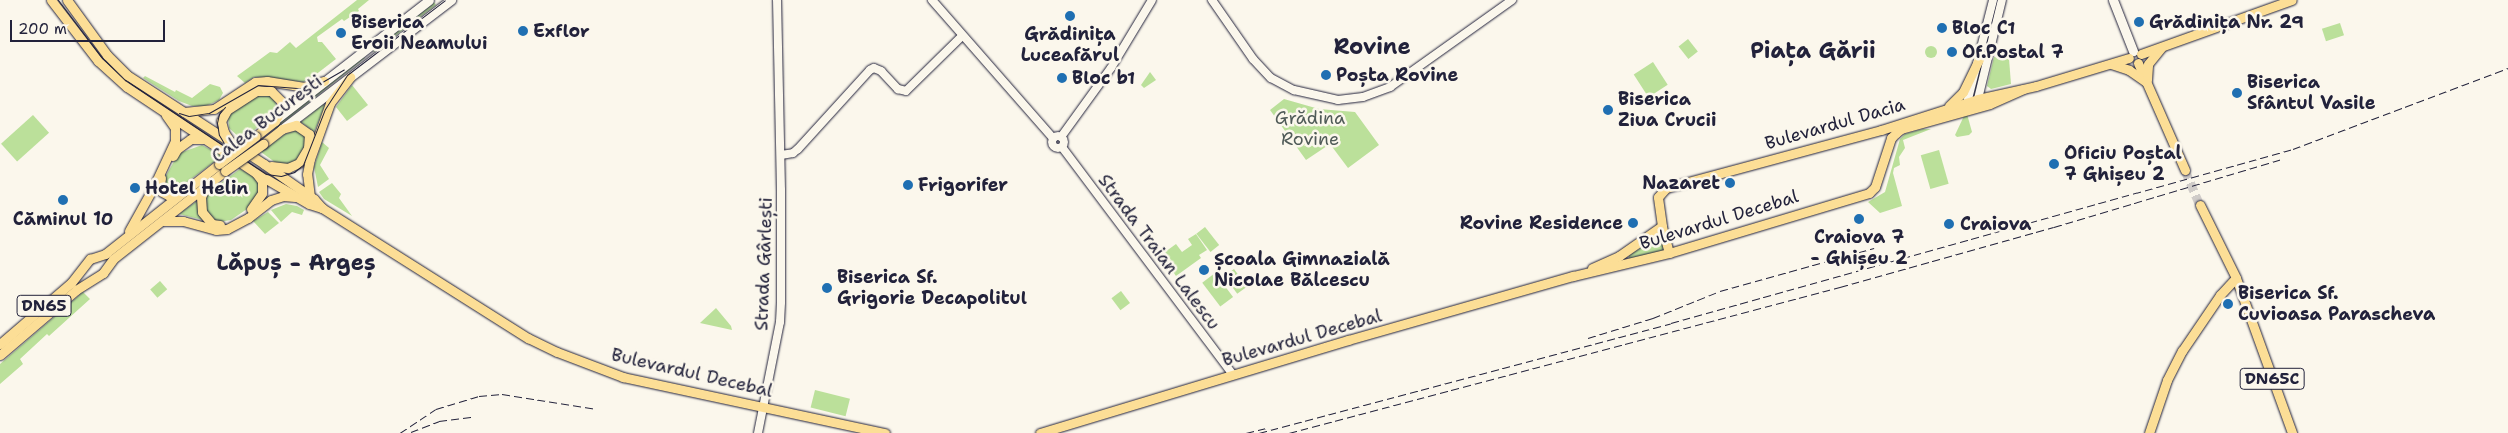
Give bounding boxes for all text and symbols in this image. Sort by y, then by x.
scale bar [12,10,168,42]
marker: Grădinița Luceafărul [1064,10,1076,22]
place label: Grădinița Nr. 29 [2149,11,2304,33]
place label: Biserica Eroii Neamului [351,12,487,54]
marker: Grădinița Nr. 29 [2133,16,2145,28]
place label: Bloc C1 [1952,17,2016,39]
text: 200 m [18,19,67,39]
place label: Exflor [533,20,590,42]
marker: Bloc C1 [1936,22,1948,34]
place label: Grădinița Luceafărul [1021,24,1119,66]
marker: Exflor [517,25,529,37]
marker: Biserica Eroii Neamului [335,27,347,39]
district label: Rovine [1333,34,1411,60]
district label: Piața Gării [1750,38,1876,64]
place label: Of.Postal 7 [1962,41,2064,63]
marker: Of.Postal 7 [1946,46,1958,58]
place label: Poșta Rovine [1336,64,1458,86]
place label: Bloc b1 [1072,67,1135,89]
marker: Poșta Rovine [1320,69,1332,81]
street label: Calea București [207,70,327,168]
marker: Bloc b1 [1056,72,1068,84]
place label: Biserica Sfântul Vasile [2247,72,2375,115]
marker: Biserica Sfântul Vasile [2231,87,2243,99]
place label: Biserica Ziua Crucii [1618,89,1716,132]
street label: Bulevardul Dacia [1762,94,1908,154]
marker: Biserica Ziua Crucii [1602,104,1614,116]
park label: Grădina Rovine [1275,108,1345,150]
place label: Oficiu Poștal 7 Ghișeu 2 [2064,143,2182,186]
marker: Oficiu Poștal 7 Ghișeu 2 [2048,158,2060,170]
street label: Strada Traian Lalescu [1093,170,1225,334]
place label: Nazaret [1642,172,1720,194]
place label: Frigorifer [918,174,1008,196]
place label: Hotel Helin [145,177,248,199]
marker: Nazaret [1724,177,1736,189]
marker: Frigorifer [902,179,914,191]
marker: Hotel Helin [129,182,141,194]
street label: Bulevardul Decebal [1637,186,1801,254]
marker: Căminul 10 [57,194,69,206]
street label: Strada Gârlești [751,197,777,331]
place label: Căminul 10 [13,208,113,230]
place label: Rovine Residence [1460,212,1623,234]
marker: Craiova 7 - Ghișeu 2 [1853,213,1865,225]
place label: Craiova [1960,213,2031,235]
marker: Rovine Residence [1627,217,1639,229]
marker: Craiova [1942,217,1956,231]
place label: Craiova 7 - Ghișeu 2 [1810,227,1908,270]
place label: Școala Gimnazială Nicolae Bălcescu [1214,249,1390,292]
district label: Lăpuș - Argeș [216,250,376,276]
marker: Școala Gimnazială Nicolae Bălcescu [1198,264,1210,276]
place label: Biserica Sf. Grigorie Decapolitul [837,267,1027,310]
marker: Biserica Sf. Grigorie Decapolitul [821,282,833,294]
place label: Biserica Sf. Cuvioasa Parascheva [2238,283,2435,326]
road number: DN65 [17,292,72,320]
marker: Biserica Sf. Cuvioasa Parascheva [2222,298,2234,310]
street label: Bulevardul Decebal [1220,305,1384,371]
street label: Bulevardul Decebal [609,344,775,402]
road number: DN65C [2240,366,2304,392]

